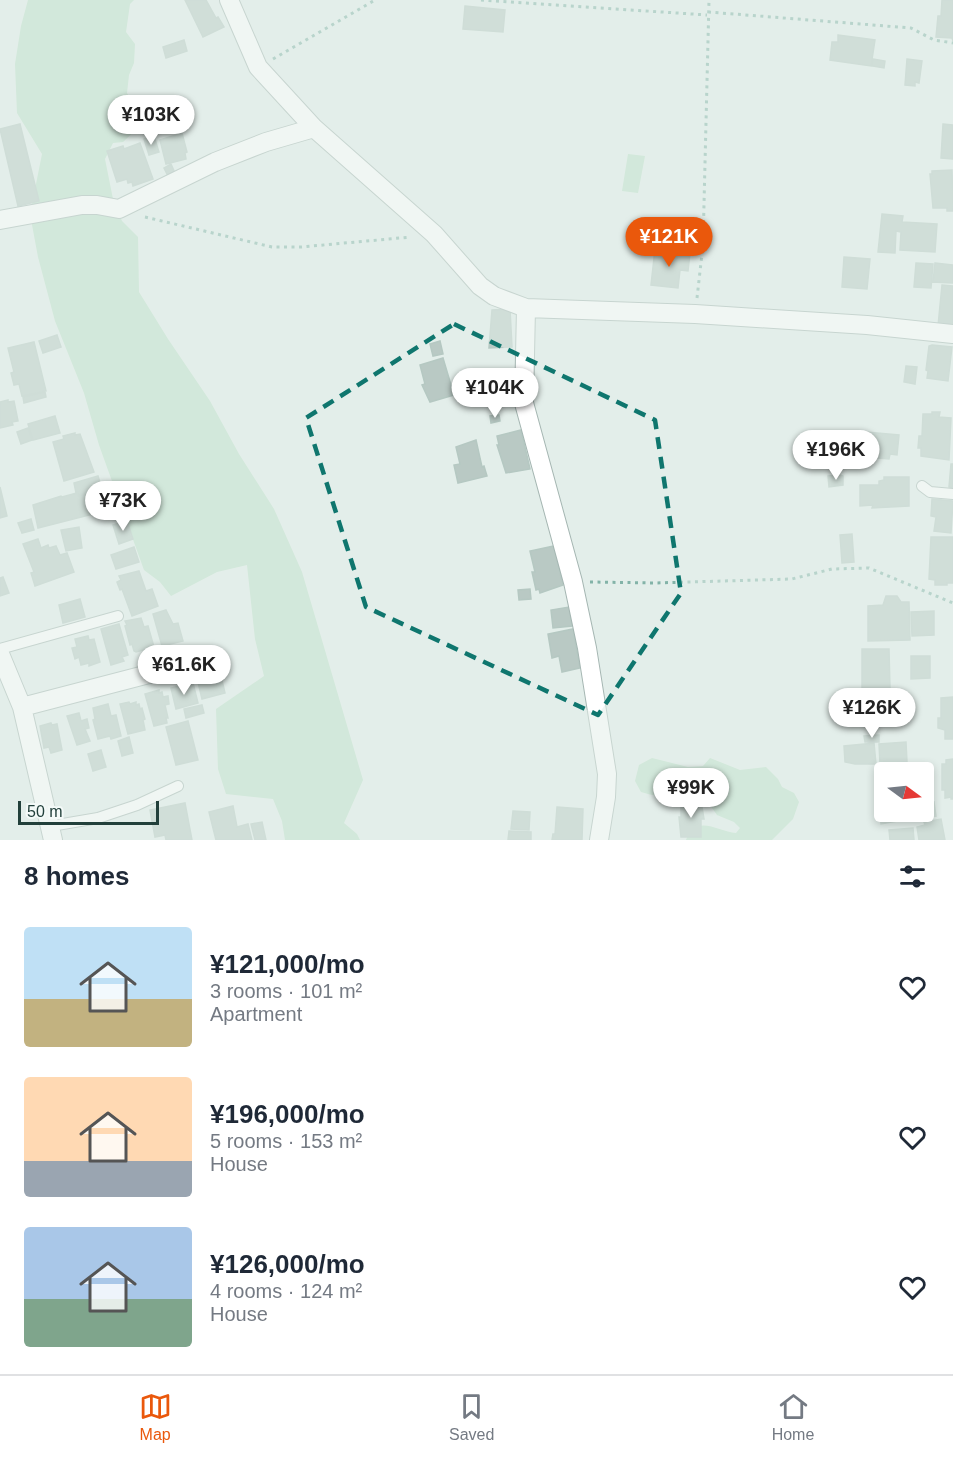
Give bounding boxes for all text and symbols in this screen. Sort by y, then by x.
pin: ¥103K [109,95,193,146]
text: ¥103K [122,103,180,125]
pin: ¥121K [627,217,711,268]
text: ¥121K [640,225,698,247]
pin: ¥104K [453,368,537,419]
text: ¥104K [466,376,524,398]
pin: ¥196K [794,430,878,481]
text: ¥196K [807,438,865,460]
pin: ¥73K [87,481,159,532]
text: ¥73K [99,489,147,511]
pin: ¥61.6K [135,645,233,696]
text: ¥61.6K [152,653,216,675]
pin: ¥126K [830,688,914,739]
text: ¥126K [843,696,901,718]
north arrow [874,762,934,822]
map controls [874,762,934,822]
pin: ¥99K [655,768,727,819]
text: ¥99K [667,776,715,798]
scale bar [18,798,159,826]
text: 50 m [27,803,63,820]
icon: filters [896,860,929,893]
text: 8 homes [24,861,130,891]
text: ¥121,000/mo [210,949,365,979]
icon: home [72,951,144,1023]
icon: heart [896,971,929,1004]
text: 3 rooms · 101 m² [210,980,362,1002]
text: Apartment [210,1003,302,1025]
text: ¥196,000/mo [210,1099,365,1129]
icon: home [72,1101,144,1173]
icon: heart [896,1121,929,1154]
text: 5 rooms · 153 m² [210,1130,362,1152]
text: House [210,1153,268,1175]
text: ¥126,000/mo [210,1249,365,1279]
icon: home [72,1251,144,1323]
icon: heart [896,1271,929,1304]
text: 4 rooms · 124 m² [210,1280,362,1302]
text: House [210,1303,268,1325]
tab: Map [139,1390,172,1444]
tab: Saved [449,1390,494,1444]
tab: Home [772,1390,814,1444]

